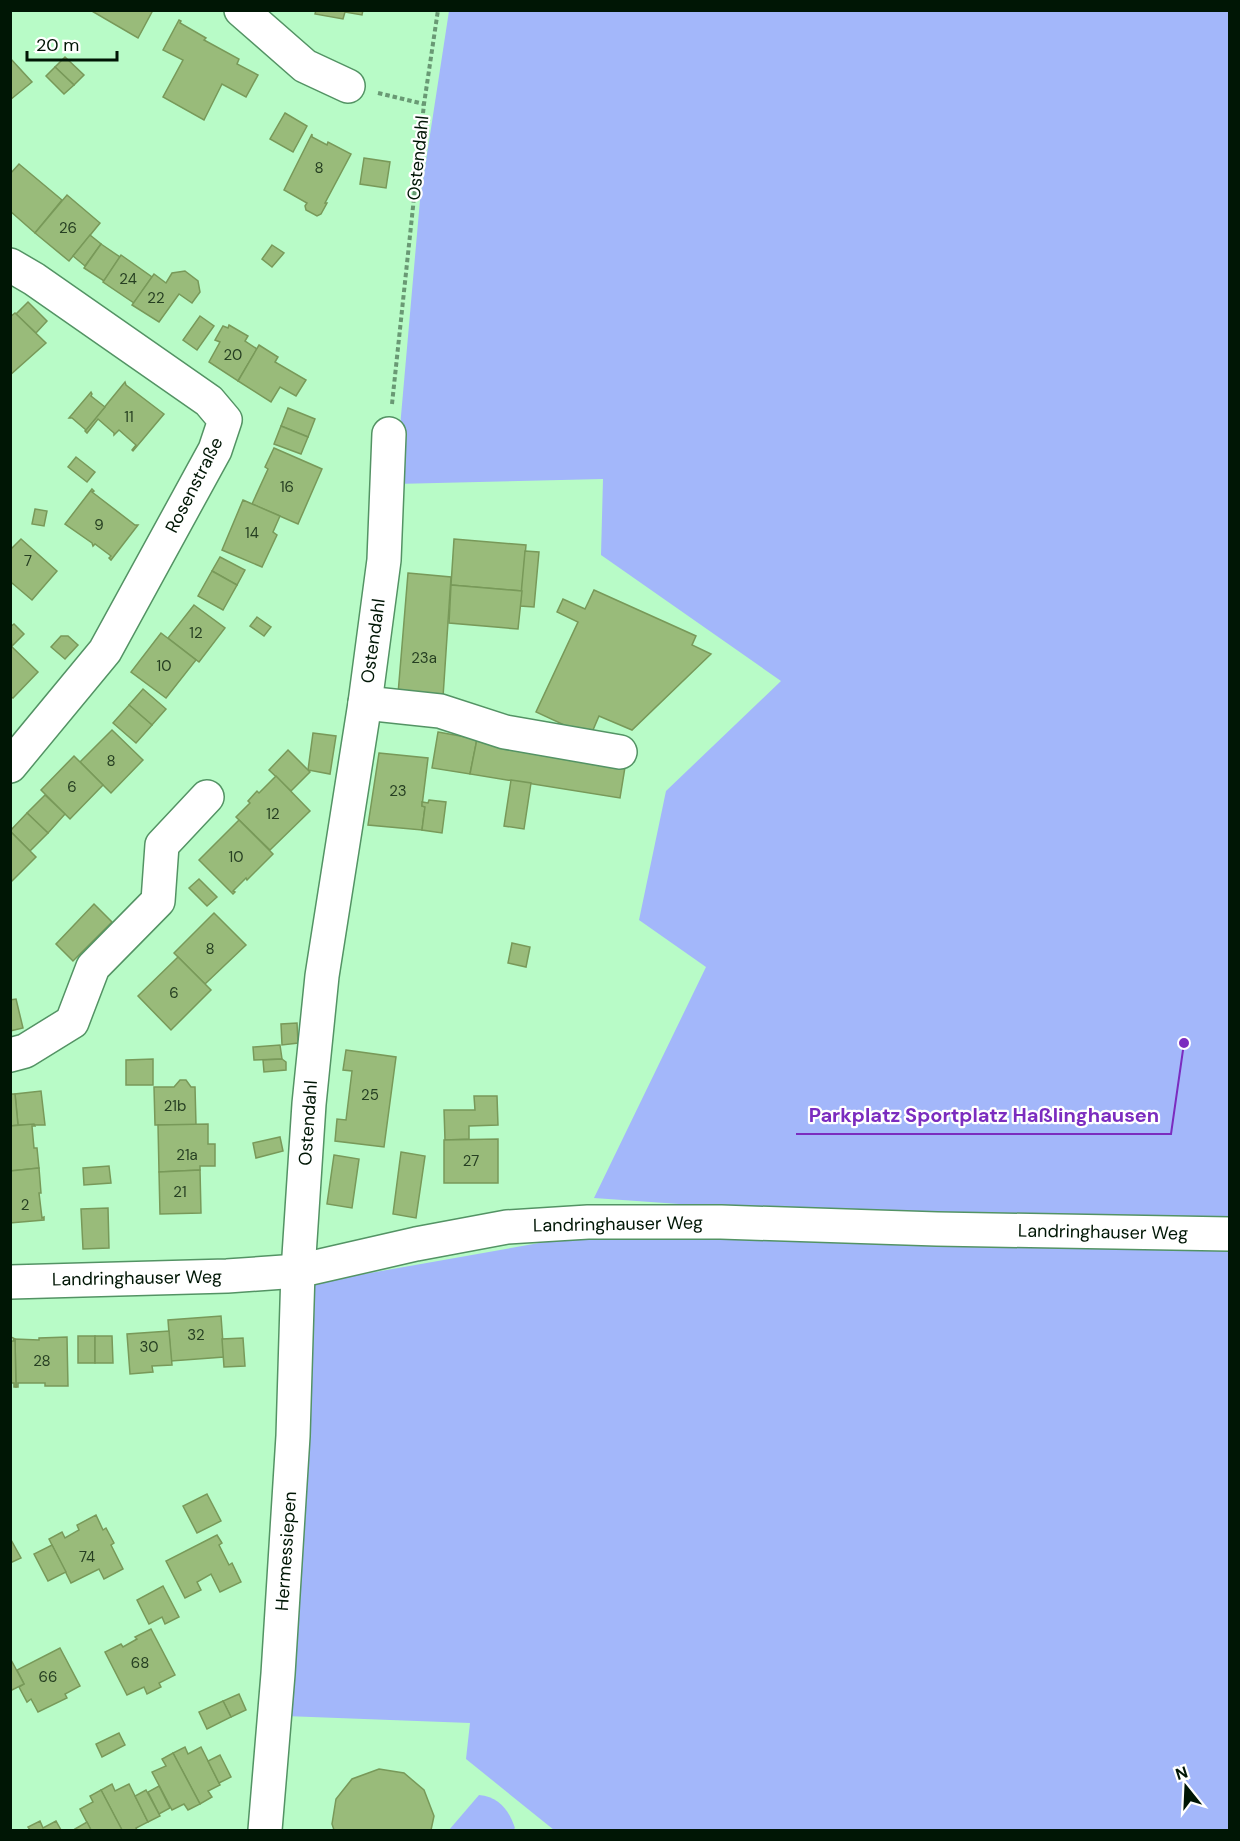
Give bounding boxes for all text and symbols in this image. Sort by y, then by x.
scale bar [27,24,117,62]
text: 20 m [36,33,79,57]
street label: Ostendahl [402,114,434,202]
house number: 8 [314,158,324,178]
house number: 26 [59,218,77,238]
house number: 24 [119,269,137,289]
house number: 22 [147,288,165,308]
house number: 20 [224,345,242,365]
house number: 11 [124,407,134,427]
street label: Rosenstraße [160,433,228,537]
house number: 16 [280,477,294,497]
house number: 9 [94,515,104,535]
house number: 14 [245,523,259,543]
house number: 7 [24,551,32,571]
street label: Ostendahl [355,597,391,685]
house number: 12 [189,623,203,643]
house number: 23a [411,648,437,668]
house number: 10 [157,656,171,676]
house number: 8 [106,751,116,771]
house number: 6 [67,777,77,797]
house number: 23 [389,781,407,801]
house number: 12 [266,804,280,824]
house number: 10 [229,847,243,867]
house number: 8 [205,939,215,959]
house number: 6 [169,983,179,1003]
street label: Ostendahl [293,1080,323,1166]
house number: 25 [361,1085,379,1105]
house number: 21b [164,1096,186,1116]
callout: Parkplatz Sportplatz Haßlinghausen [796,1096,1171,1134]
text: Parkplatz Sportplatz Haßlinghausen [809,1102,1159,1128]
house number: 21a [176,1145,198,1165]
house number: 27 [463,1151,479,1171]
house number: 21 [173,1182,187,1202]
house number: 2 [21,1195,29,1215]
street label: Landringhauser Weg [533,1211,703,1237]
street label: Landringhauser Weg [1018,1219,1188,1245]
street label: Landringhauser Weg [52,1265,222,1291]
house number: 32 [187,1325,205,1345]
house number: 30 [139,1337,159,1357]
house number: 28 [33,1351,51,1371]
street label: Hermessiepen [270,1490,302,1612]
house number: 74 [79,1547,95,1567]
house number: 68 [131,1653,149,1673]
house number: 66 [39,1667,57,1687]
north arrow [1156,1757,1216,1817]
text: N [1173,1761,1190,1785]

